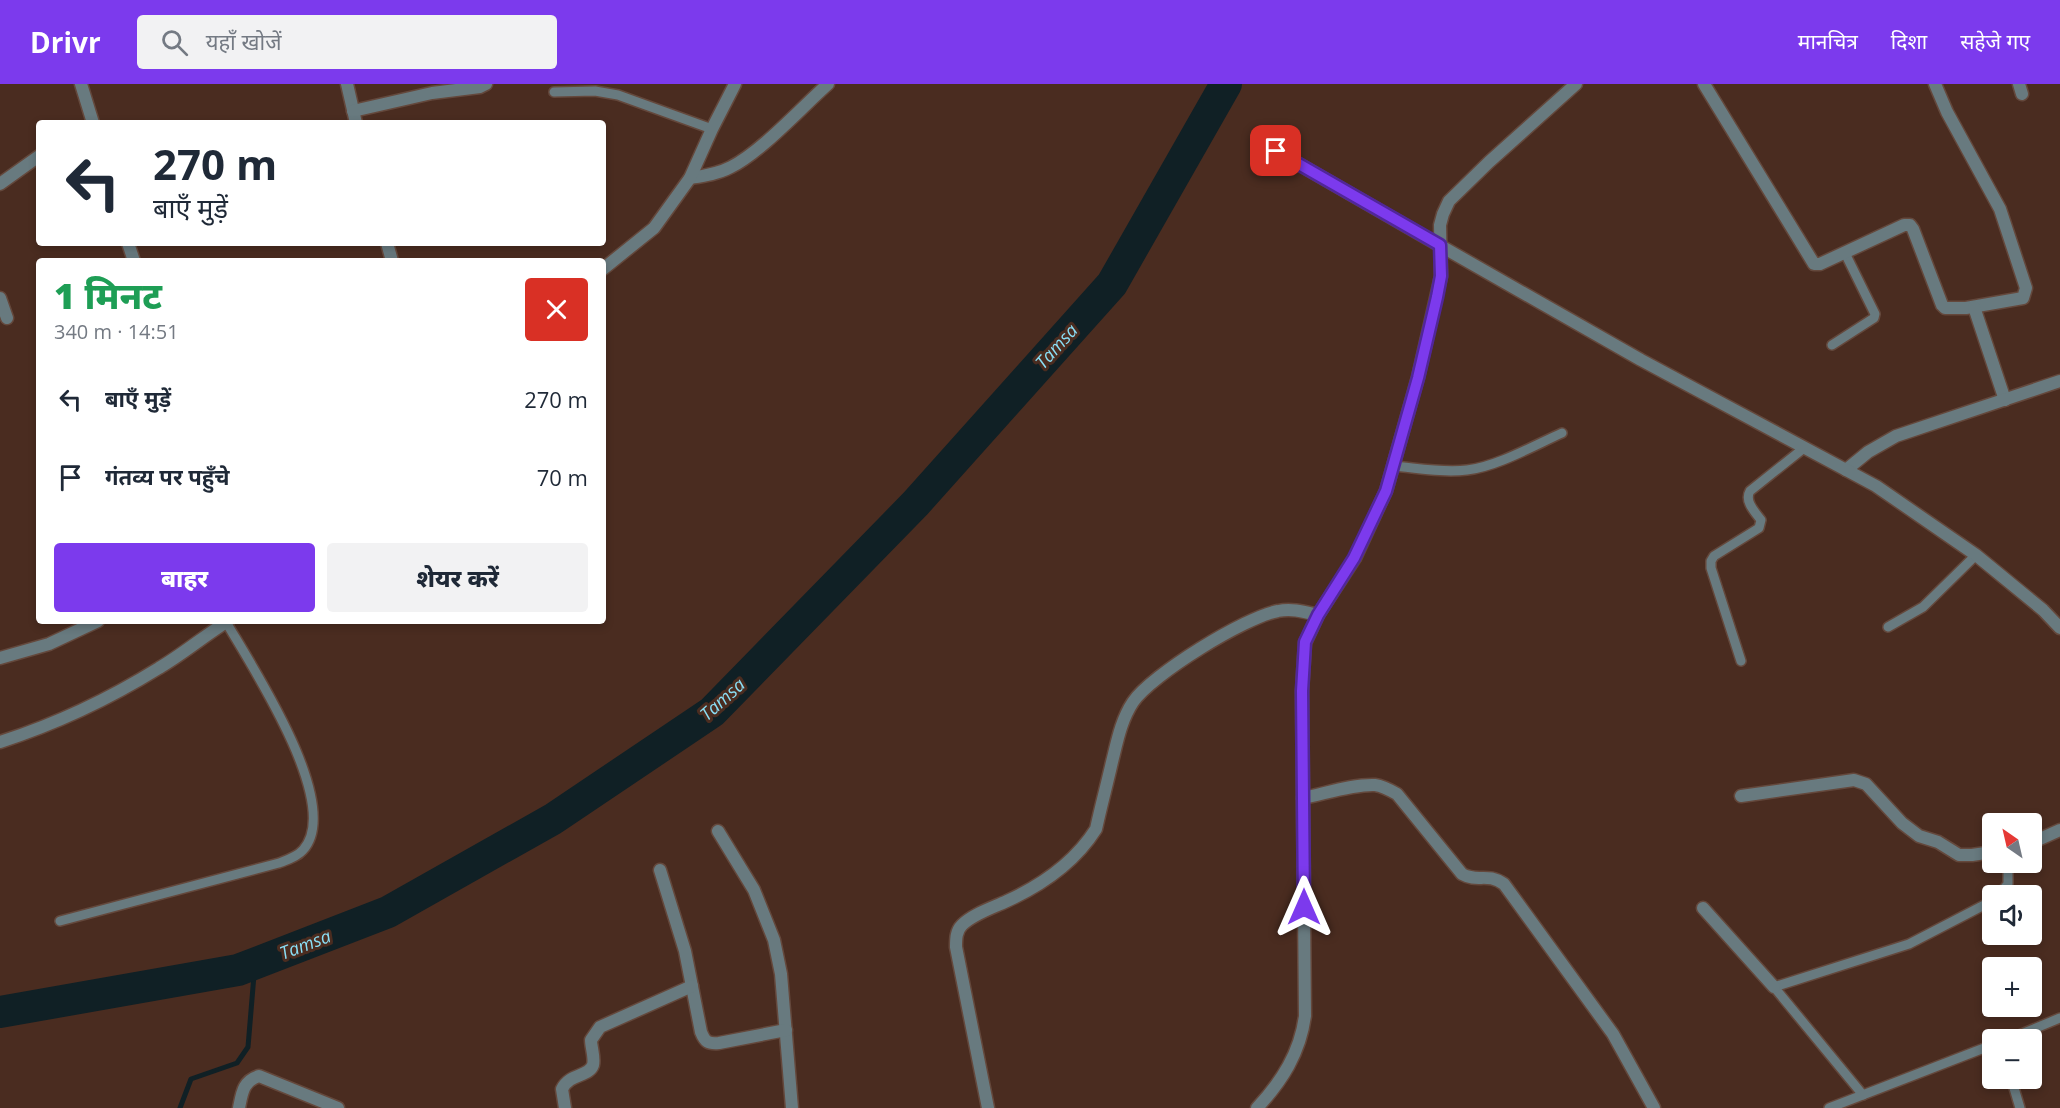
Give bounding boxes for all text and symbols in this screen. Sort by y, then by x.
search box [137,15,557,69]
text: Drivr [30,23,101,61]
icon: search [158,26,191,59]
text: यहाँ खोजें [206,26,282,56]
text: मानचित्र [1798,27,1858,55]
text: दिशा [1891,27,1927,55]
text: सहेजे गए [1960,27,2030,55]
pin [1250,125,1301,176]
icon: arrive [1259,134,1292,167]
text: 270 m [153,135,277,192]
icon: left [54,144,132,222]
text: बाएँ मुड़ें [153,189,228,226]
text: 1 मिनट [54,271,162,320]
button: close [525,278,588,341]
text: 340 m · 14:51 [54,318,179,345]
water label: Tamsa [1029,318,1083,374]
icon: left [54,383,87,416]
text: बाएँ मुड़ें [105,383,171,413]
text: 270 m [524,384,588,414]
icon: arrive [54,461,87,494]
text: गंतव्य पर पहुँचे [105,461,230,491]
text: 70 m [537,462,588,492]
button: बाहर [54,543,315,612]
button: शेयर करें [327,543,588,612]
water label: Tamsa [694,672,750,726]
north arrow [1982,813,2042,873]
map controls [1982,813,2042,1089]
position arrow [1272,875,1336,939]
button: sound [1982,885,2042,945]
water label: Tamsa [276,923,334,965]
button: + [1982,957,2042,1017]
button: − [1982,1029,2042,1089]

